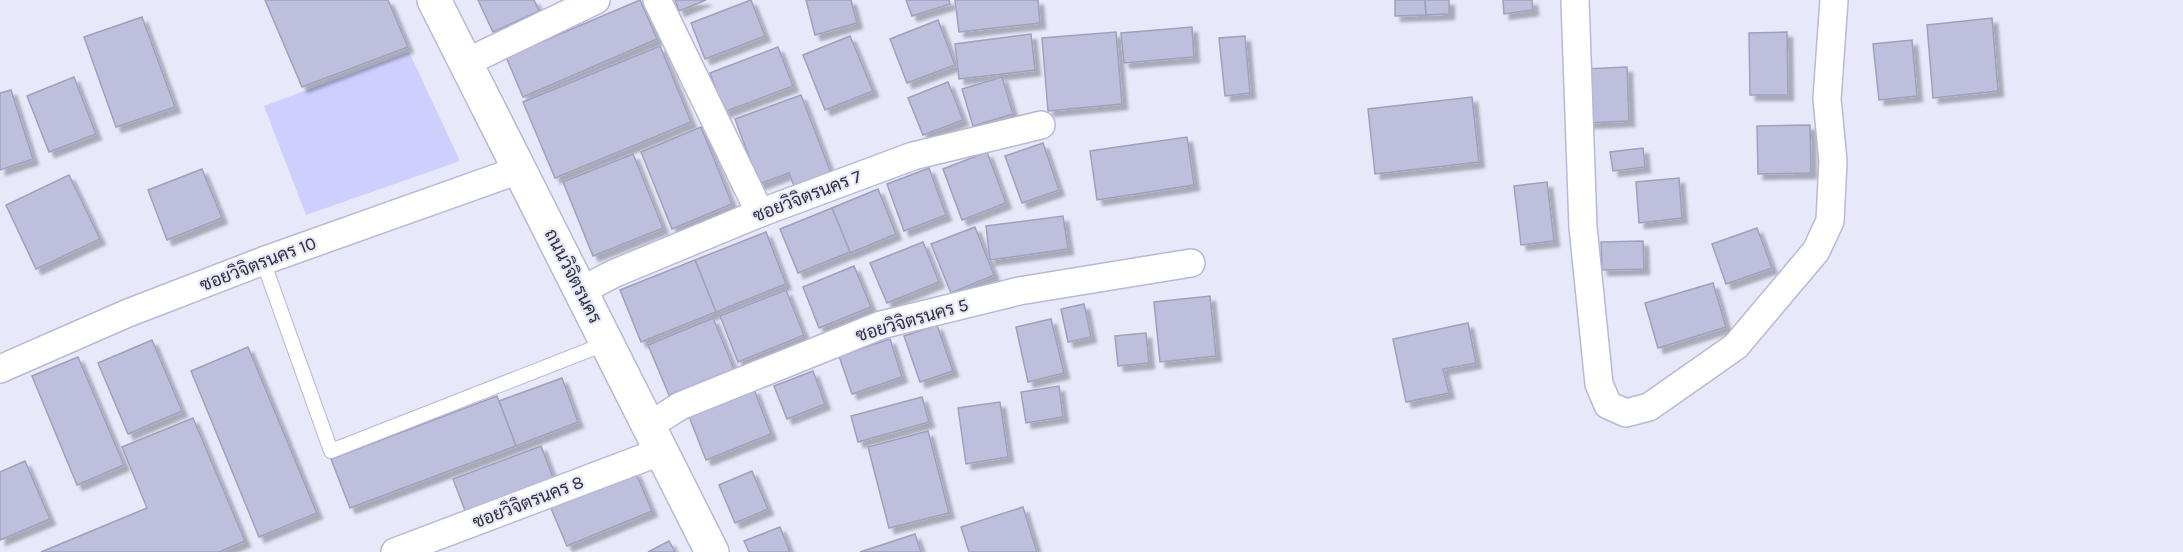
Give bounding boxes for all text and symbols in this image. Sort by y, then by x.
street label: ซอยวิจิตรนคร 7 [750,165,865,227]
street label: ถนนวิจิตรนคร [540,225,606,327]
street label: ซอยวิจิตรนคร 10 [197,232,319,296]
street label: ซอยวิจิตรนคร 5 [853,293,971,347]
street label: ซอยวิจิตรนคร 8 [469,471,587,533]

